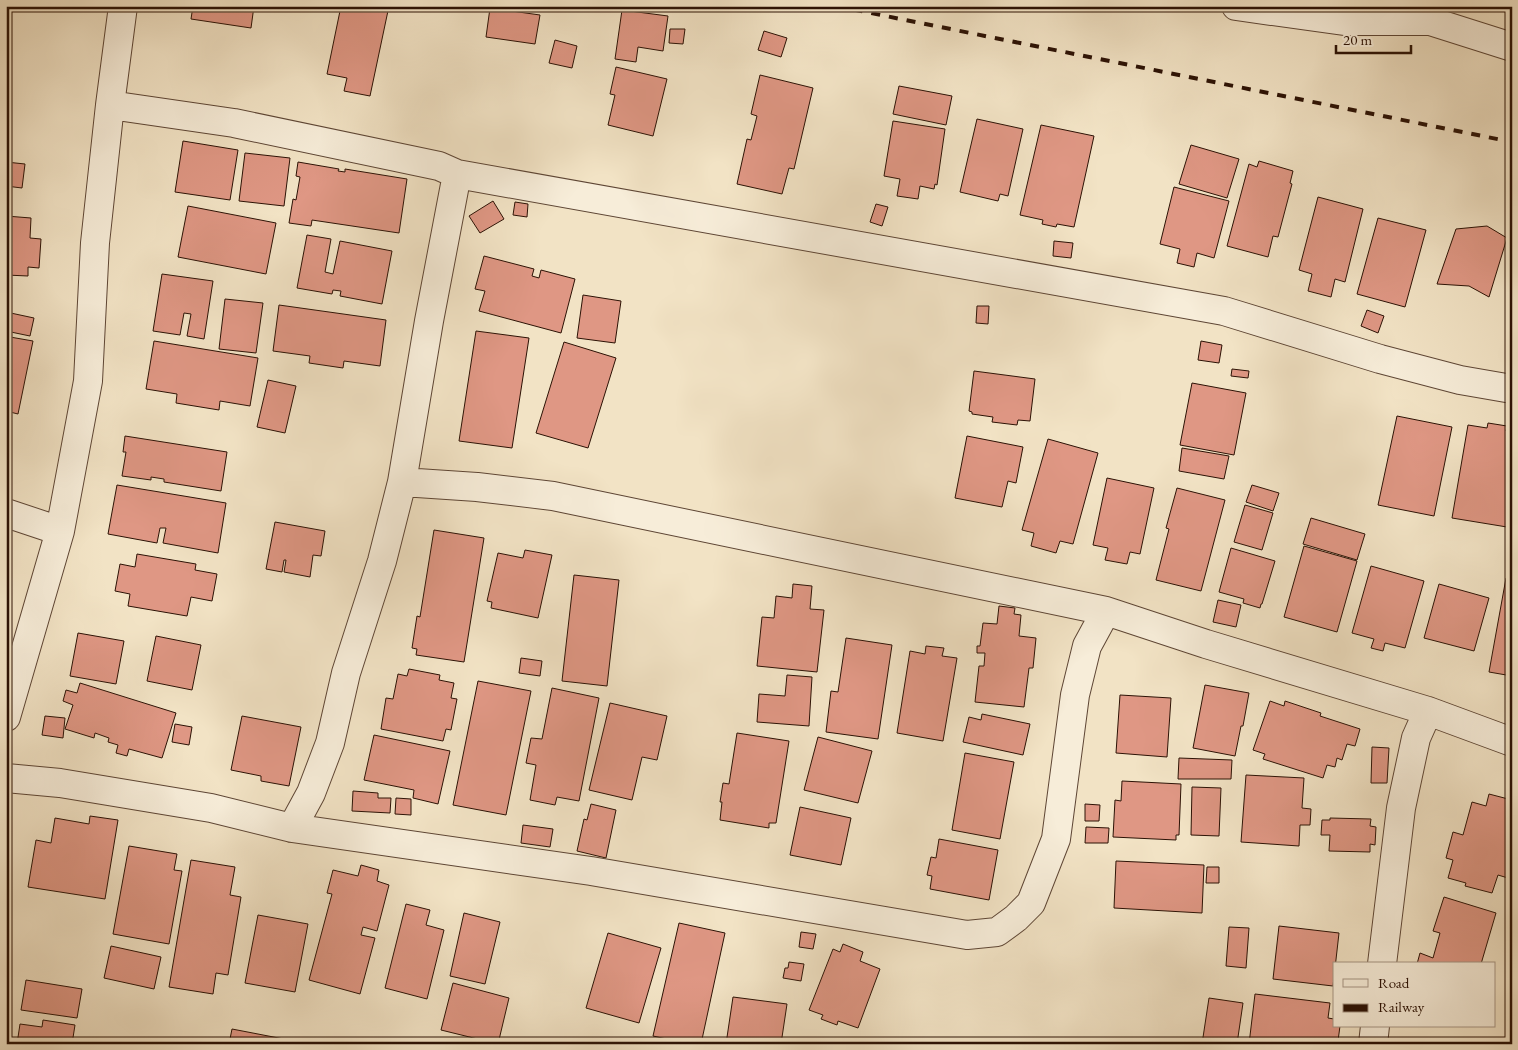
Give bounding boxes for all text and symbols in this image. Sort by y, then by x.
scale bar [1336,22,1410,54]
text: 20 m [1343,30,1372,49]
legend [1333,962,1496,1028]
text: Road [1378,973,1410,992]
text: Railway [1378,997,1425,1016]

